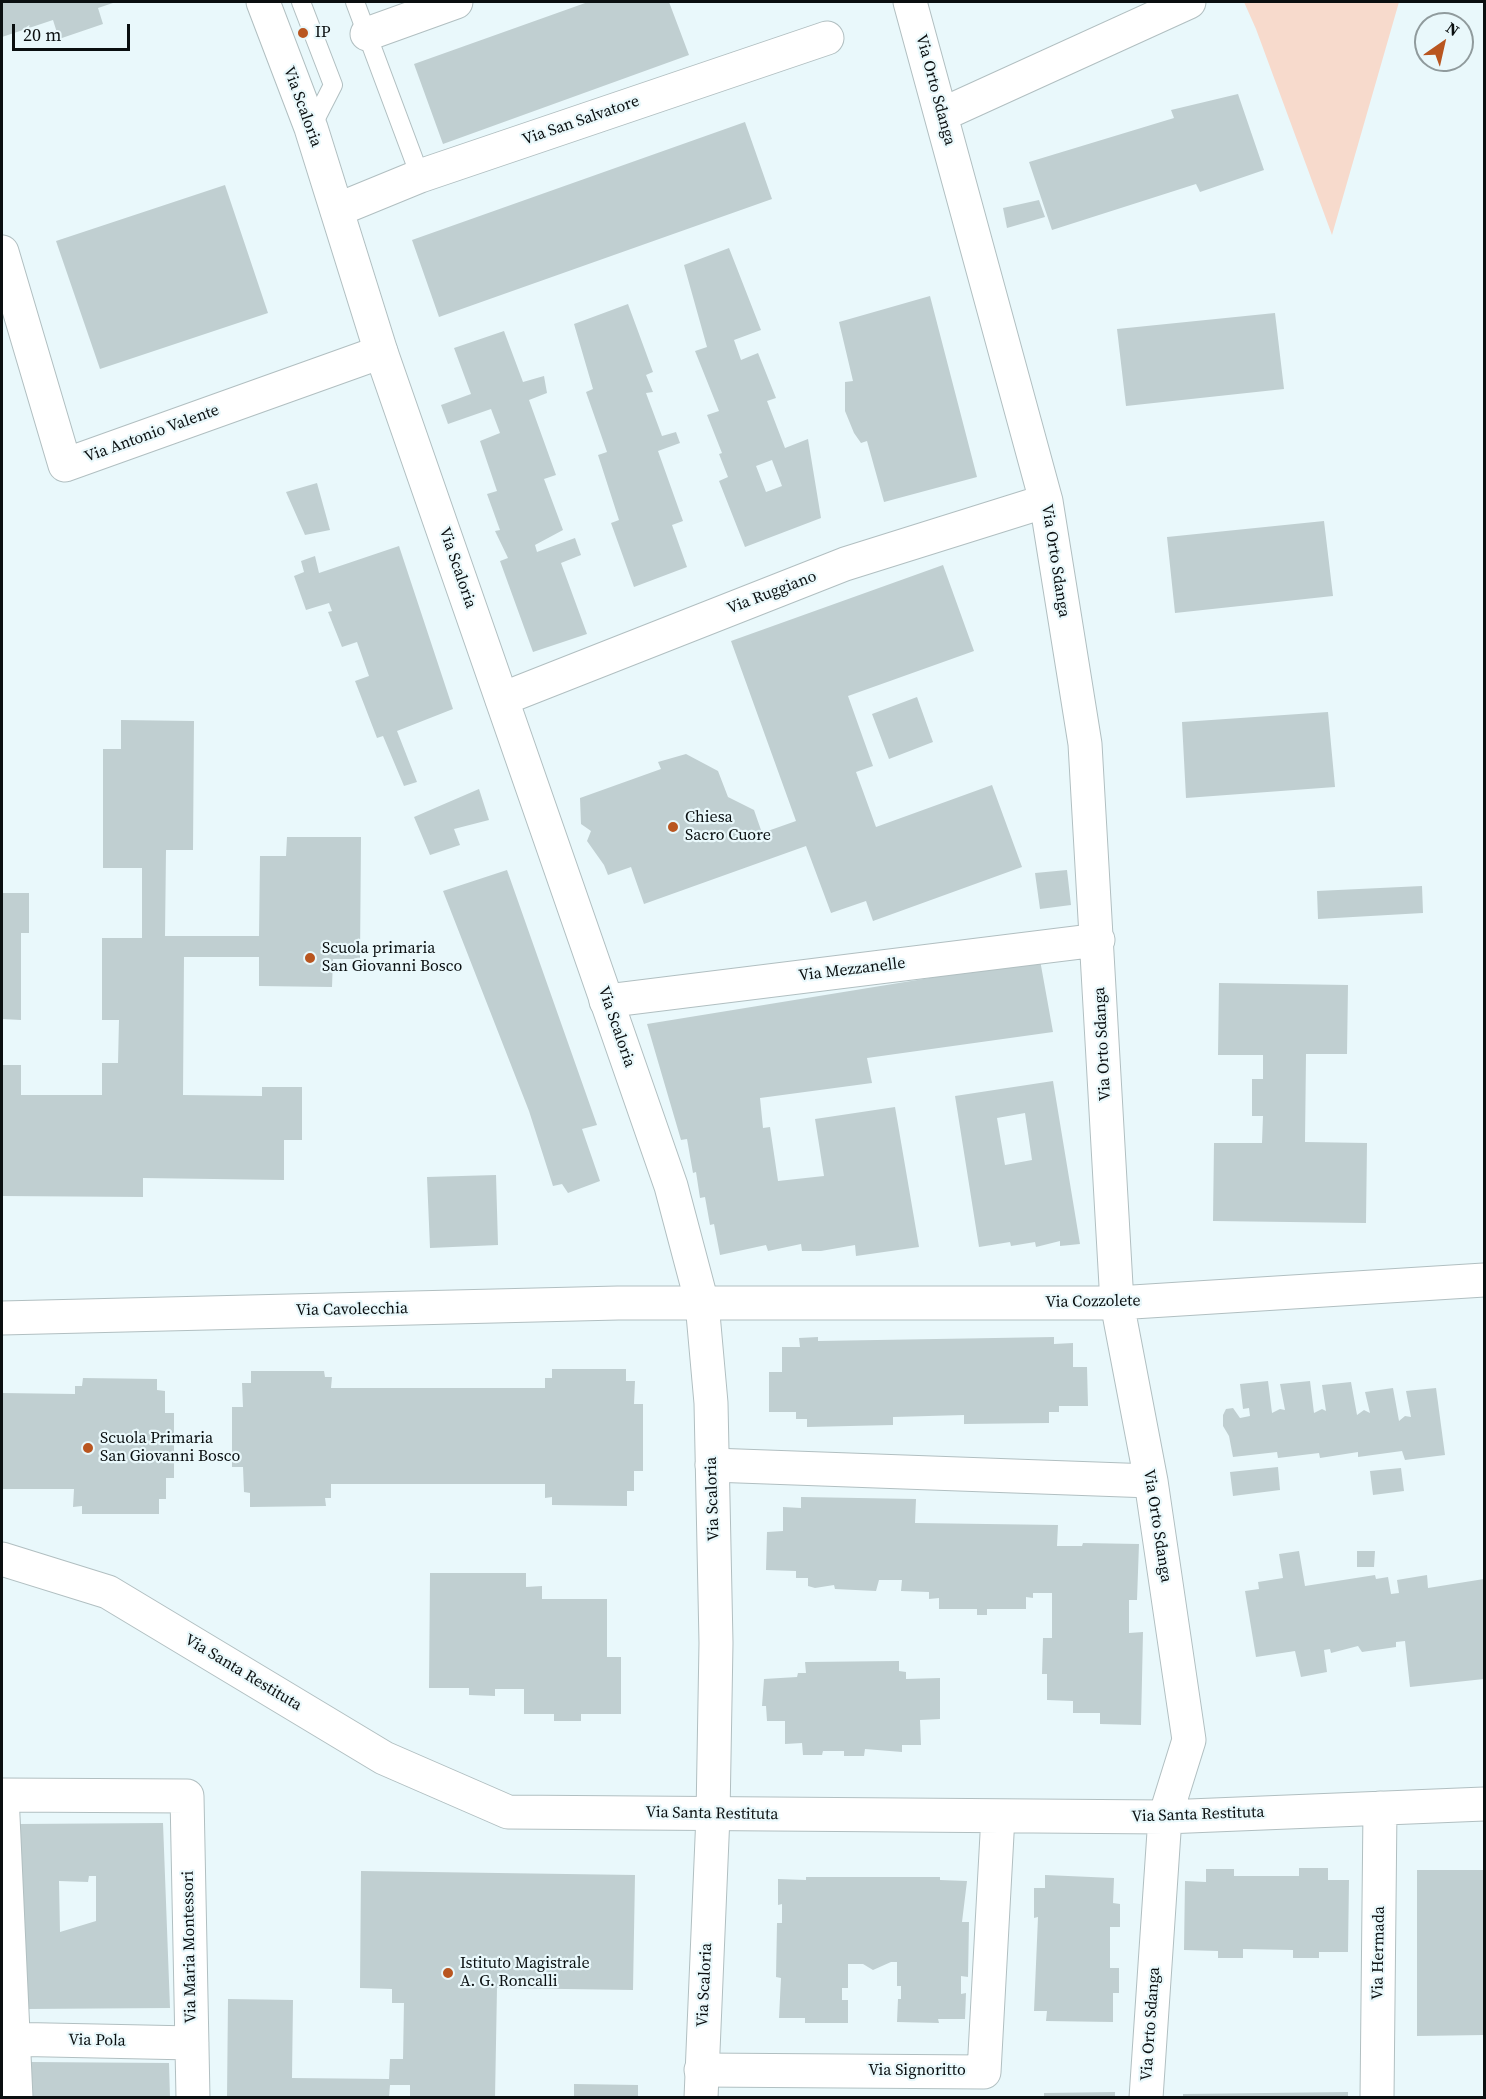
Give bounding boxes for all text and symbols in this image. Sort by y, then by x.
scale bar [15,12,134,50]
north arrow [1414,12,1474,72]
text: N [1442,16,1464,41]
text: 20 m [23,22,61,47]
place label: IP [315,23,330,43]
marker: IP [296,26,310,40]
street label: Via Orto Sdanga [911,32,959,148]
street label: Via Scaloria [279,64,325,150]
street label: Via San Salvatore [520,92,642,150]
street label: Via Antonio Valente [82,401,222,467]
street label: Via Orto Sdanga [1037,503,1073,619]
street label: Via Scaloria [434,525,480,611]
street label: Via Ruggiano [725,567,819,619]
place label: Chiesa Sacro Cuore [685,808,771,846]
marker: Chiesa Sacro Cuore [666,820,680,834]
place label: Scuola primaria San Giovanni Bosco [322,939,462,977]
marker: Scuola primaria San Giovanni Bosco [303,951,317,965]
street label: Via Mezzanelle [798,954,906,986]
street label: Via Scaloria [593,984,639,1070]
street label: Via Orto Sdanga [1090,987,1116,1101]
street label: Via Cozzolete [1045,1292,1141,1312]
street label: Via Cavolecchia [296,1299,408,1321]
place label: Scuola Primaria San Giovanni Bosco [100,1429,240,1467]
marker: Scuola Primaria San Giovanni Bosco [81,1441,95,1455]
street label: Via Scaloria [702,1457,724,1541]
street label: Via Orto Sdanga [1139,1468,1175,1584]
street label: Via Santa Restituta [181,1630,305,1716]
street label: Via Santa Restituta [645,1803,779,1825]
street label: Via Santa Restituta [1131,1803,1265,1827]
street label: Via Maria Montessori [179,1871,201,2023]
street label: Via Hermada [1369,1906,1389,2000]
street label: Via Scaloria [693,1942,717,2028]
place label: Istituto Magistrale A. G. Roncalli [460,1954,590,1992]
marker: Istituto Magistrale A. G. Roncalli [441,1966,455,1980]
street label: Via Orto Sdanga [1137,1966,1165,2082]
street label: Via Pola [68,2031,126,2051]
street label: Via Signoritto [868,2061,966,2081]

